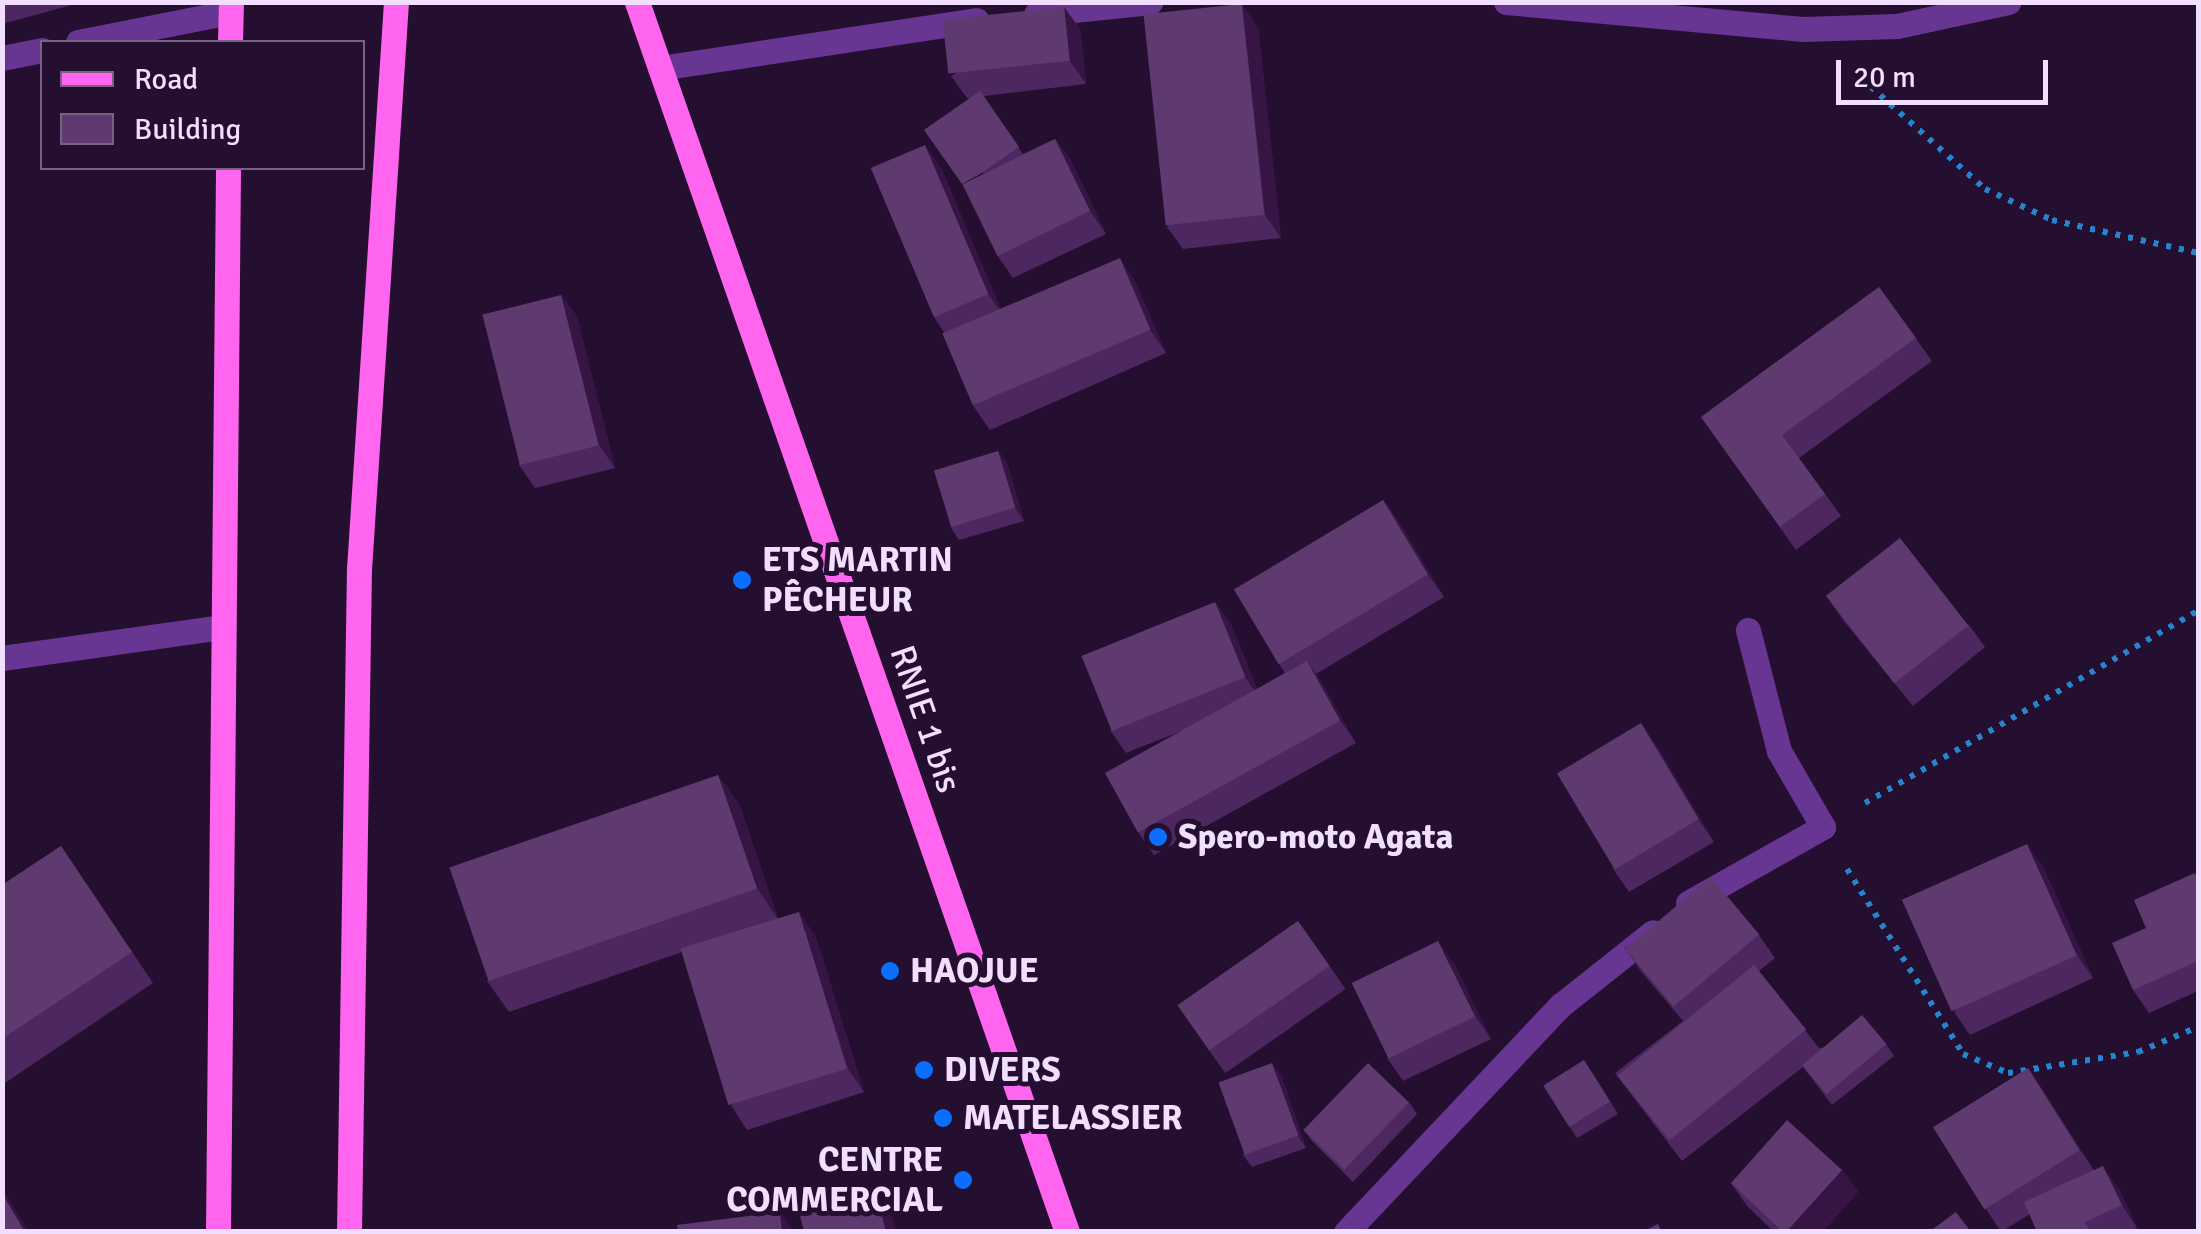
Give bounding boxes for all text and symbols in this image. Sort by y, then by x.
legend [40,40,365,170]
scale bar [1841,40,2054,102]
text: 20 m [1853,59,1916,96]
text: Road [134,61,198,98]
text: Building [134,111,241,148]
place label: ETS MARTIN PÊCHEUR [762,539,953,621]
marker: ETS MARTIN PÊCHEUR [731,569,753,591]
street label: RNIE 1 bis [880,640,970,798]
place label: Spero-moto Agata [1178,816,1453,858]
marker: Spero-moto Agata [1147,826,1169,848]
place label: HAOJUE [910,950,1039,992]
marker: HAOJUE [879,960,901,982]
place label: DIVERS [944,1049,1061,1091]
marker: DIVERS [913,1059,935,1081]
place label: MATELASSIER [963,1097,1183,1139]
marker: MATELASSIER [932,1107,954,1129]
place label: CENTRE COMMERCIAL [726,1139,943,1221]
marker: CENTRE COMMERCIAL [952,1169,974,1191]

